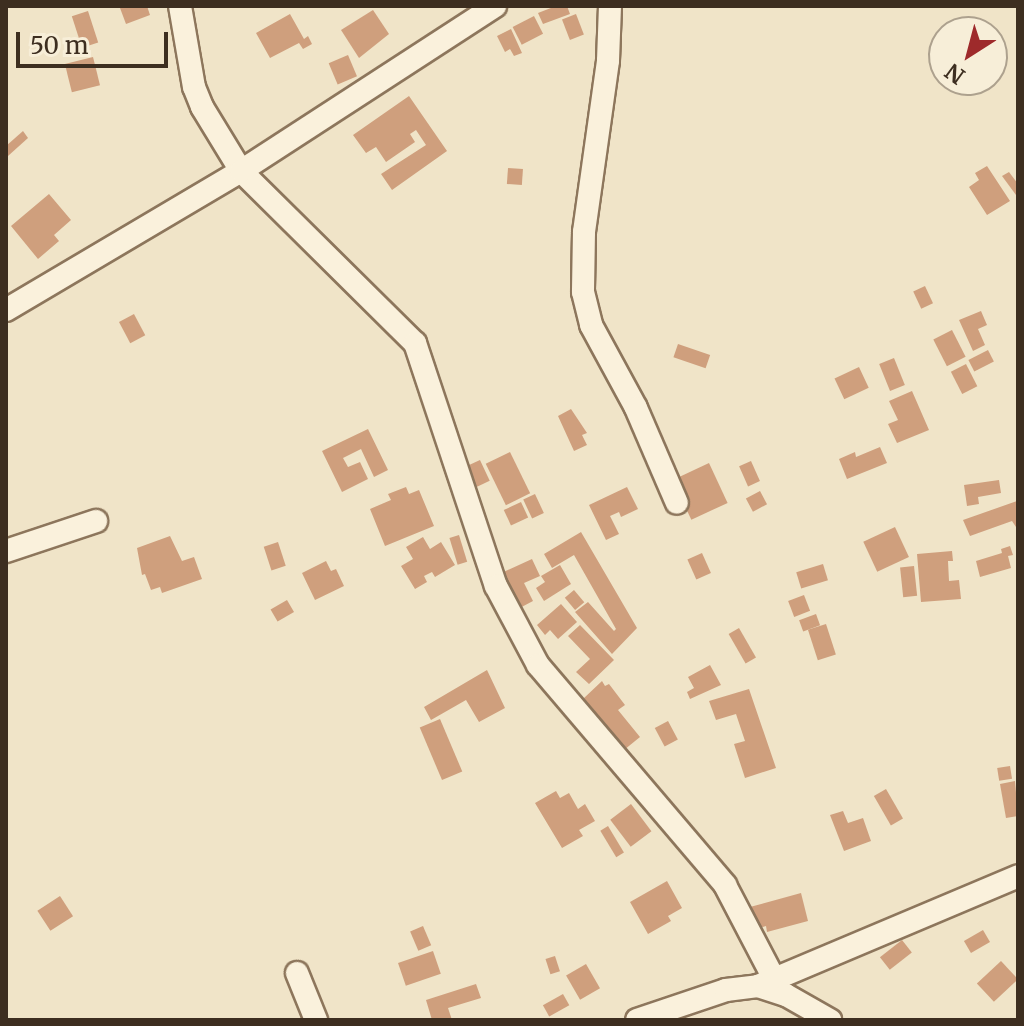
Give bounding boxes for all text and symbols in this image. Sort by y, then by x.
scale bar [20,16,172,66]
north arrow [928,16,1008,96]
text: 50 m [30,30,89,61]
text: N [940,57,970,90]

